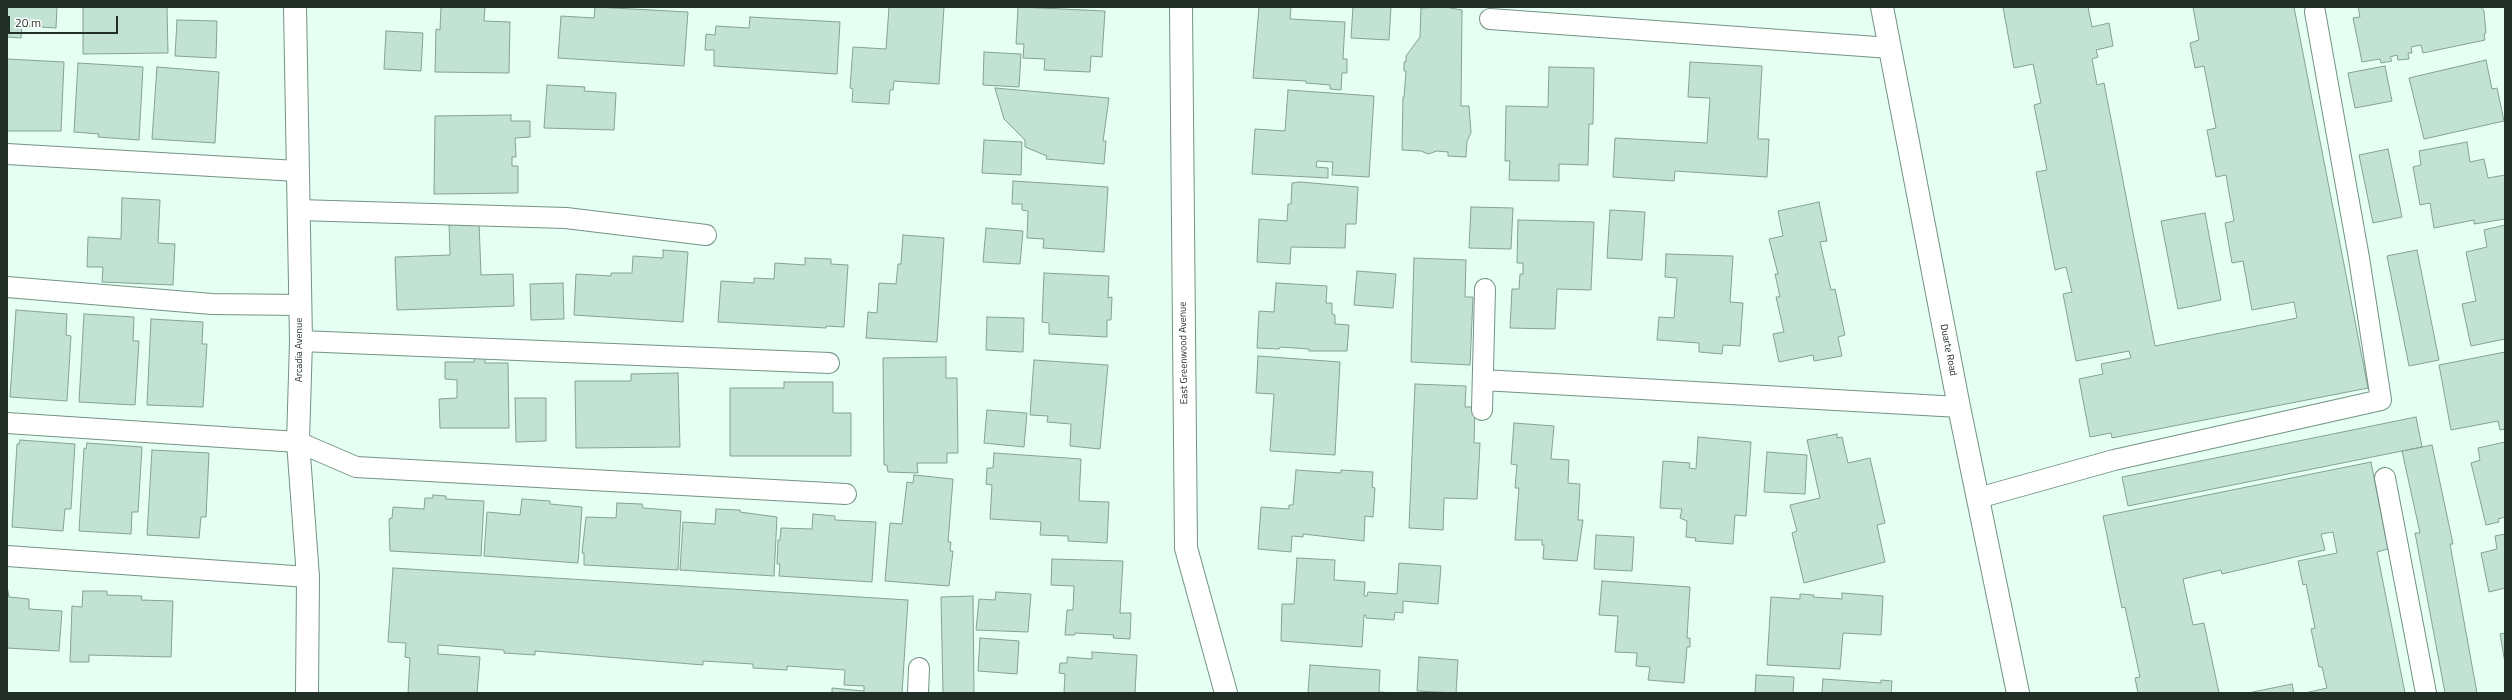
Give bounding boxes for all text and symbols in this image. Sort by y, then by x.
scale bar [10,8,120,34]
text: 20 m [15,13,41,32]
street label: East Greenwood Avenue [1177,302,1191,404]
street label: Arcadia Avenue [294,318,306,382]
street label: Duarte Road [1937,323,1959,377]

